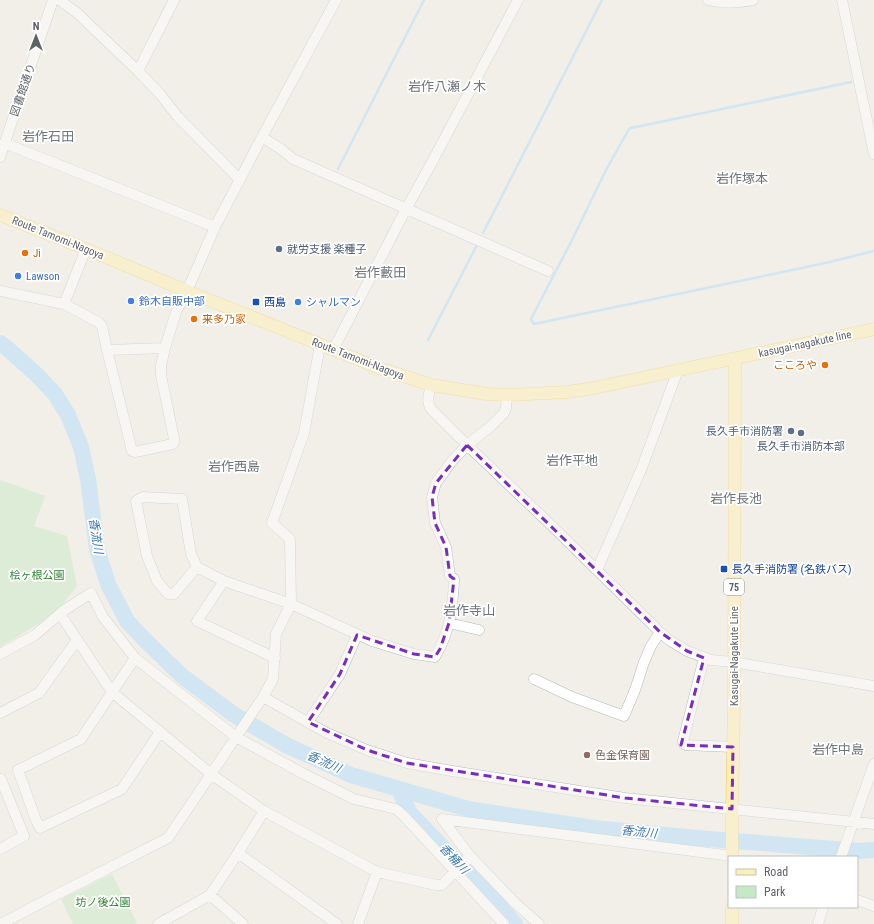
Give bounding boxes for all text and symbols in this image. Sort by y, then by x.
north arrow [16,16,56,56]
text: N [33,20,40,33]
street label: 図書館通り [8,62,38,118]
district label: 岩作八瀬ノ木 [408,79,486,94]
district label: 岩作石田 [22,129,74,144]
district label: 岩作塚本 [716,171,768,186]
street label: Route Tamomi-Nagoya [10,214,106,262]
place label: 就労支援 楽種子 [287,243,367,256]
marker: 就労支援 楽種子 [274,244,284,254]
place label: Ji [33,247,41,260]
marker: Ji [20,248,30,258]
district label: 岩作藪田 [354,265,406,280]
place label: Lawson [26,270,60,283]
marker: Lawson [13,271,23,281]
place label: 鈴木自販中部 [139,295,205,308]
marker: 鈴木自販中部 [126,296,136,306]
place label: 西島 [264,296,286,309]
place label: シャルマン [306,296,361,309]
marker: 西島 [251,297,261,307]
marker: シャルマン [293,297,303,307]
place label: 来多乃家 [202,313,246,326]
marker: 来多乃家 [189,314,199,324]
street label: kasugai-nagakute line [757,328,853,360]
street label: Route Tamomi-Nagoya [310,335,406,383]
place label: こころや [773,359,817,372]
marker: こころや [820,360,830,370]
place label: 長久手市消防署 [706,425,783,438]
marker: 長久手市消防署 [786,426,796,436]
marker: 長久手市消防本部 [796,428,806,438]
place label: 長久手市消防本部 [757,440,845,453]
district label: 岩作平地 [546,453,598,468]
district label: 岩作西島 [208,459,260,474]
district label: 岩作長池 [710,491,762,506]
water label: 香流川 [86,517,106,557]
place label: 長久手消防署 (名鉄バス) [732,563,852,576]
marker: 長久手消防署 (名鉄バス) [719,564,729,574]
park label: 桧ヶ根公園 [10,569,65,582]
road number: 75 [724,579,744,595]
district label: 岩作寺山 [443,603,495,618]
street label: Kasugai-Nagakute Line [728,606,741,706]
district label: 岩作中島 [812,742,864,757]
water label: 香流川 [305,748,345,777]
place label: 色金保育園 [595,749,650,762]
marker: 色金保育園 [582,750,592,760]
water label: 香流川 [620,823,660,841]
water label: 香桶川 [437,841,473,878]
legend [728,856,858,908]
text: Road [764,865,788,879]
text: Park [764,885,786,899]
park label: 坊ノ後公園 [76,896,131,909]

